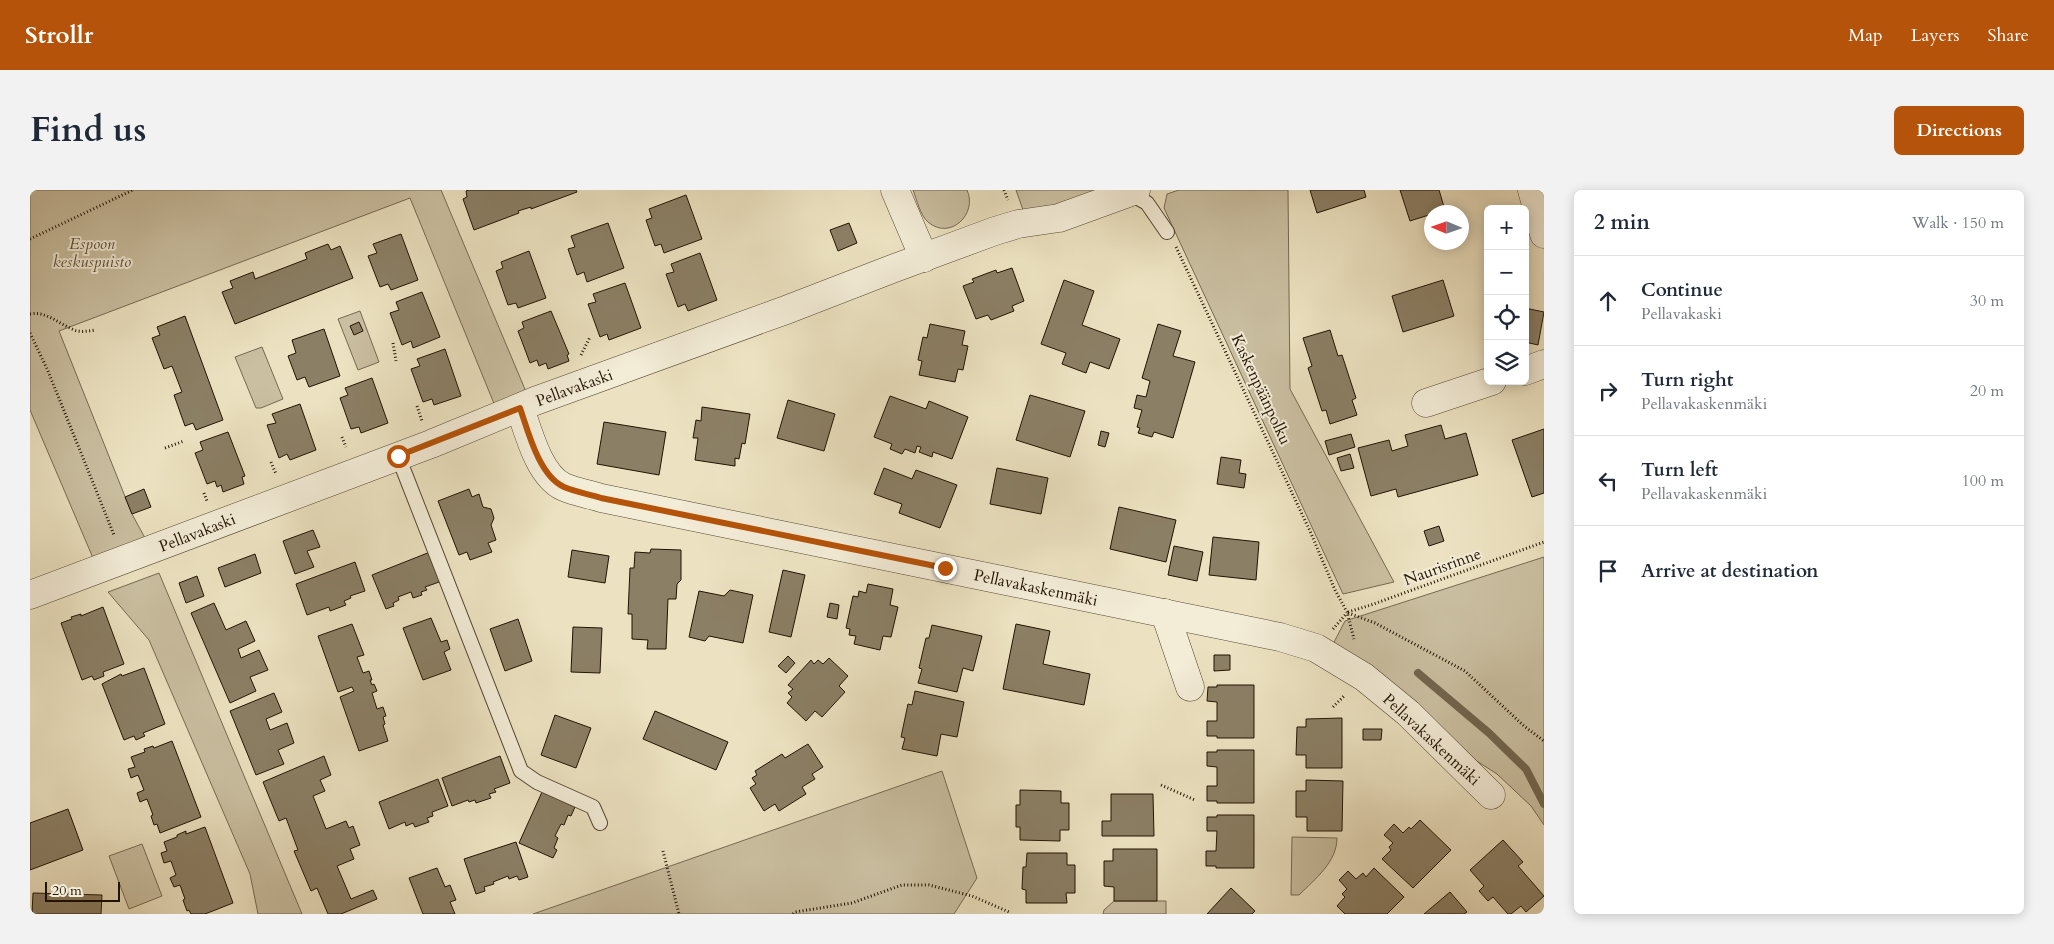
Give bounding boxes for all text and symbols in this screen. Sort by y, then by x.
text: Strollr [25,19,93,52]
text: Map [1848,23,1883,48]
text: Layers [1911,23,1960,48]
text: Share [1988,23,2029,48]
text: Find us [30,106,146,154]
button: Directions [1894,106,2024,155]
north arrow [1424,205,1469,250]
map controls [1484,205,1529,385]
button: + [1484,205,1529,250]
text: 2 min [1594,208,1650,237]
text: Walk · 150 m [1912,212,2004,234]
park label: Espoon keskuspuisto [53,233,132,273]
button: − [1484,250,1529,295]
text: Continue [1641,277,1723,303]
icon: ahead [1594,287,1622,315]
text: 30 m [1970,290,2004,312]
button: locate [1484,295,1529,340]
text: Pellavakaski [1641,303,1722,325]
street label: Kaskenpäänpolku [1226,331,1296,448]
button: layers [1484,340,1529,385]
street label: Pellavakaski [533,364,616,412]
text: Turn right [1641,367,1733,393]
icon: right [1594,377,1622,405]
text: 20 m [1970,380,2004,402]
text: Pellavakaskenmäki [1641,393,1767,415]
route start [387,445,410,468]
text: Turn left [1641,457,1718,483]
icon: left [1594,467,1622,495]
text: 100 m [1962,470,2004,492]
text: Pellavakaskenmäki [1641,483,1767,505]
street label: Pellavakaski [156,508,239,558]
street label: Naurisrinne [1401,543,1484,591]
route end [934,557,957,580]
icon: arrive [1594,557,1622,585]
text: Arrive at destination [1641,558,1818,584]
street label: Pellavakaskenmäki [972,564,1100,612]
street label: Pellavakaskenmäki [1378,689,1485,791]
scale bar [45,879,120,902]
text: 20 m [52,881,82,900]

